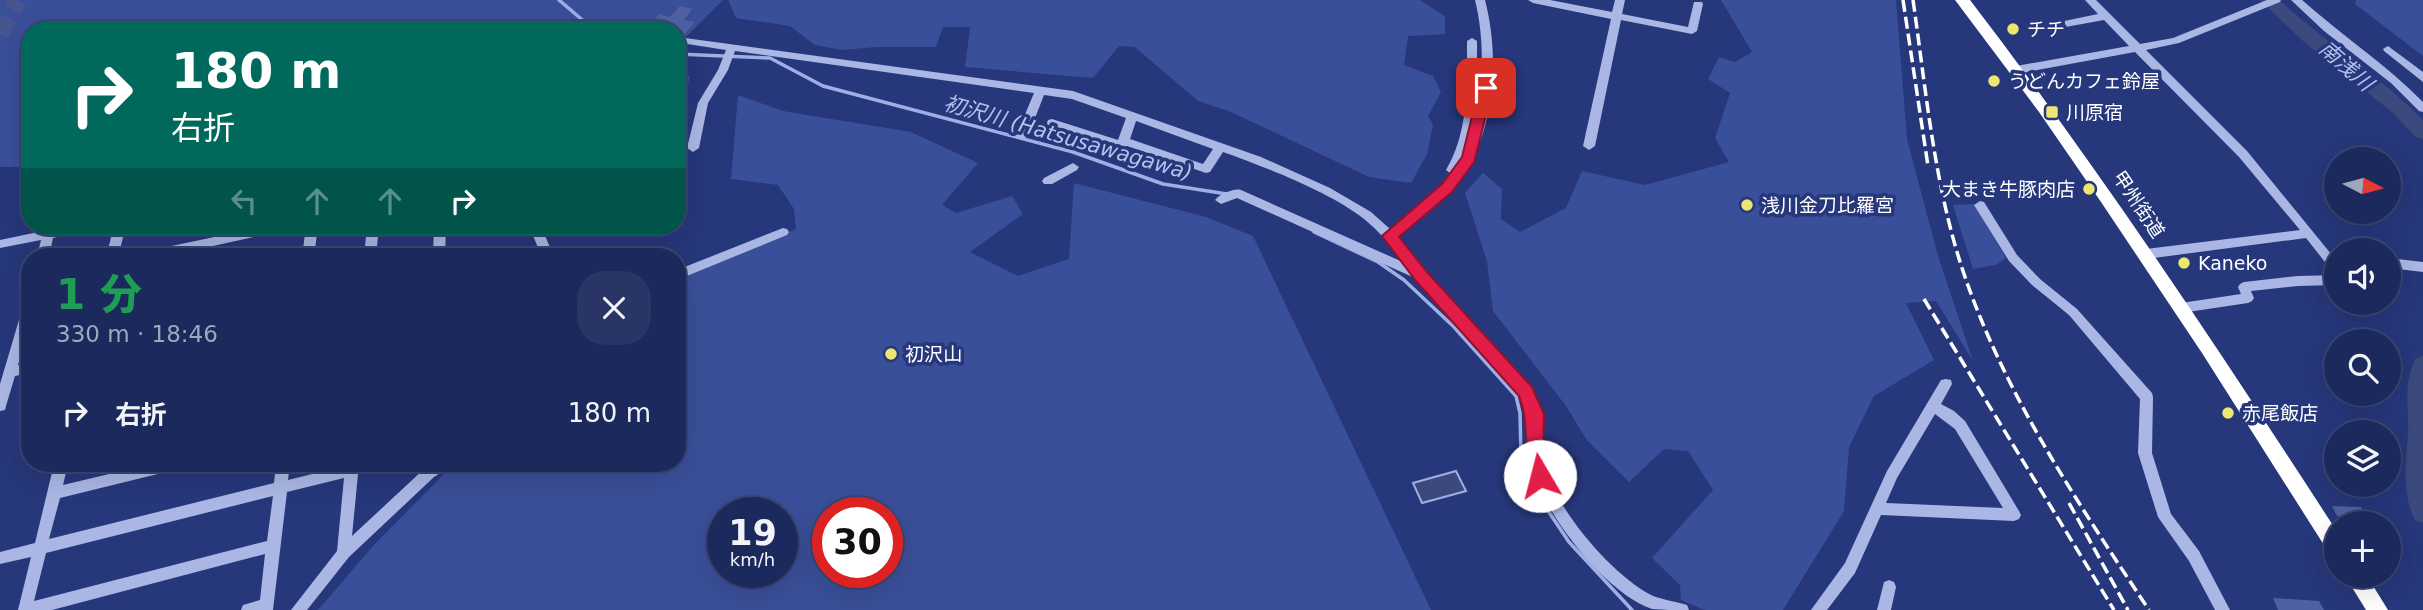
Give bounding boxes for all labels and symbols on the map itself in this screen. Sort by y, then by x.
place label: チチ [2027,18,2065,40]
marker: チチ [2005,21,2021,37]
water label: 南浅川 [2314,36,2379,97]
pin [1456,58,1516,118]
place label: うどんカフェ鈴屋 [2008,70,2160,92]
marker: うどんカフェ鈴屋 [1986,73,2002,89]
water label: 初沢川 (Hatsusawagawa) [941,91,1195,185]
place label: 川原宿 [2066,101,2123,123]
marker: 川原宿 [2044,104,2060,120]
north arrow [2324,147,2401,224]
street label: 甲州街道 [2109,166,2169,242]
place label: 大まき牛豚肉店 [1942,178,2075,200]
marker: 大まき牛豚肉店 [2081,181,2097,197]
place label: 浅川金刀比羅宮 [1761,194,1894,216]
marker: 浅川金刀比羅宮 [1739,197,1755,213]
place label: Kaneko [2198,252,2267,274]
marker: Kaneko [2176,255,2192,271]
place label: 初沢山 [905,343,962,365]
marker: 初沢山 [883,346,899,362]
place label: 赤尾飯店 [2242,402,2318,424]
marker: 赤尾飯店 [2220,405,2236,421]
position arrow [1503,439,1577,513]
speed limit sign: 30 [812,497,903,588]

